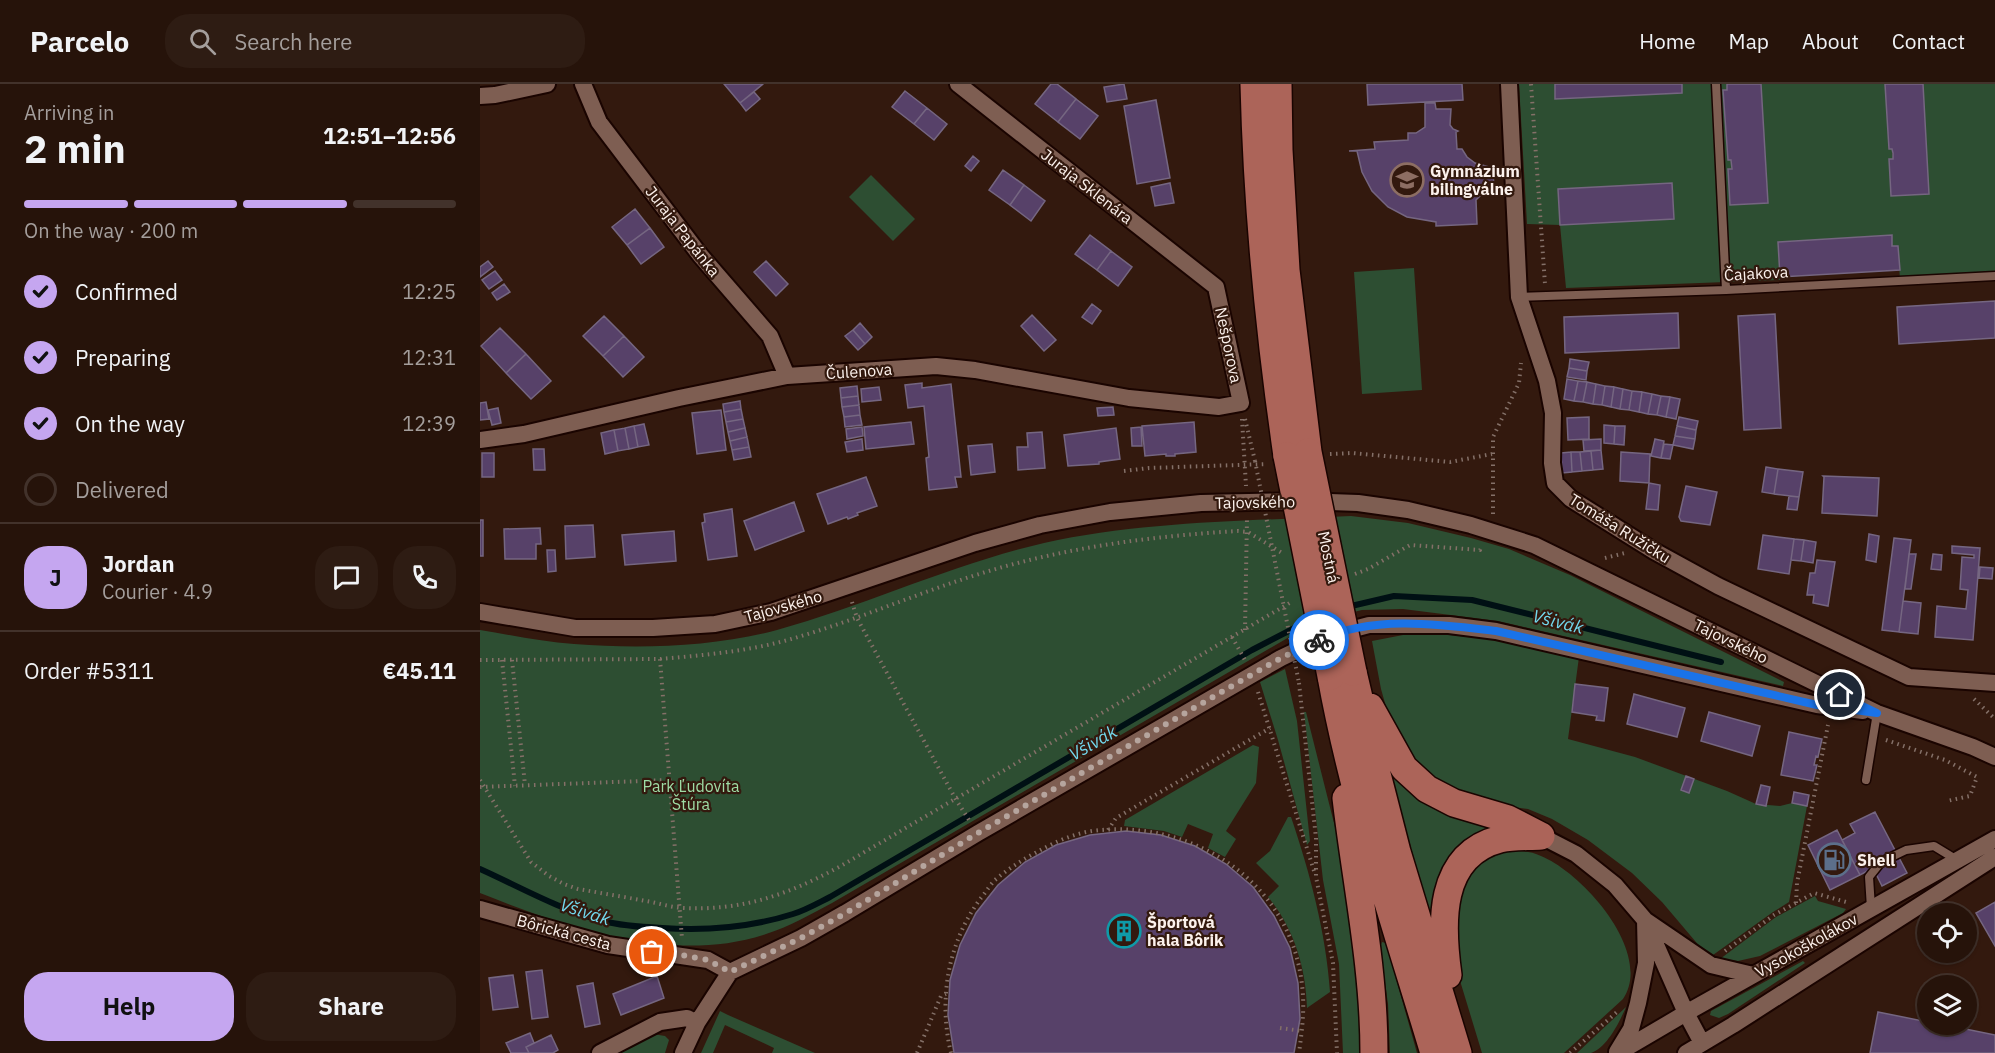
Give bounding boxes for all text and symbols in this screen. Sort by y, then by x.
search box [165,14,585,68]
text: Parcelo [30,23,129,60]
icon: search [186,25,219,58]
text: Search here [234,27,352,56]
text: Home [1639,27,1696,55]
text: Map [1729,27,1769,55]
text: About [1802,27,1859,55]
text: Contact [1892,27,1965,55]
text: Arriving in [24,99,114,126]
text: 12:51–12:56 [323,121,456,150]
text: 2 min [24,123,126,174]
street label: Juraja Sklenára [1037,144,1137,228]
place label: Gymnázium bilingválne [1430,161,1520,199]
school or university icon: Gymnázium bilingválne [1389,162,1425,198]
street label: Juraja Papánka [641,182,725,281]
text: On the way · 200 m [24,217,198,244]
street label: Čajakova [1723,260,1789,285]
icon: check [24,275,57,308]
text: Confirmed [75,277,178,306]
text: 12:25 [402,278,456,305]
street label: Nešporova [1211,305,1247,385]
icon: check [24,341,57,374]
text: Preparing [75,343,170,372]
text: 12:31 [402,344,456,371]
street label: Čulenova [825,358,893,383]
icon: check [24,407,57,440]
text: On the way [75,409,185,438]
text: 12:39 [402,410,456,437]
text: Delivered [75,475,169,504]
street label: Tomáša Ružičku [1566,489,1674,567]
street label: Tajovského [1215,491,1295,513]
street label: Mostná [1314,529,1344,585]
button: chat [315,546,378,609]
button: phone [393,546,456,609]
text: Jordan [102,549,175,578]
text: J [49,563,62,592]
text: Courier · 4.9 [102,578,213,605]
street label: Tajovského [742,585,824,627]
water label: Všivák [1530,604,1587,639]
courier [1289,610,1349,670]
street label: Tajovského [1691,614,1771,668]
icon: bike [1303,624,1336,657]
text: Order #5311 [24,656,154,685]
text: €45.11 [383,656,456,685]
pin [1814,669,1865,720]
icon: home [1823,678,1856,711]
water label: Všivák [1064,719,1122,766]
park label: Park Ľudovíta Štúra [642,776,740,814]
fuel station icon: Shell [1816,842,1852,878]
place label: Shell [1857,850,1895,870]
water label: Všivák [557,893,614,931]
map controls [1917,903,1977,1035]
button: locate [1917,903,1977,963]
street label: Vysokoškolákov [1751,909,1861,981]
street label: Bôrická cesta [515,910,614,954]
place label: Športová hala Bôrik [1147,911,1224,950]
building icon: Športová hala Bôrik [1106,913,1142,949]
pin [626,926,677,977]
icon: bag [635,935,668,968]
button: Help [24,972,234,1041]
button: Share [246,972,456,1041]
button: layers [1917,975,1977,1035]

